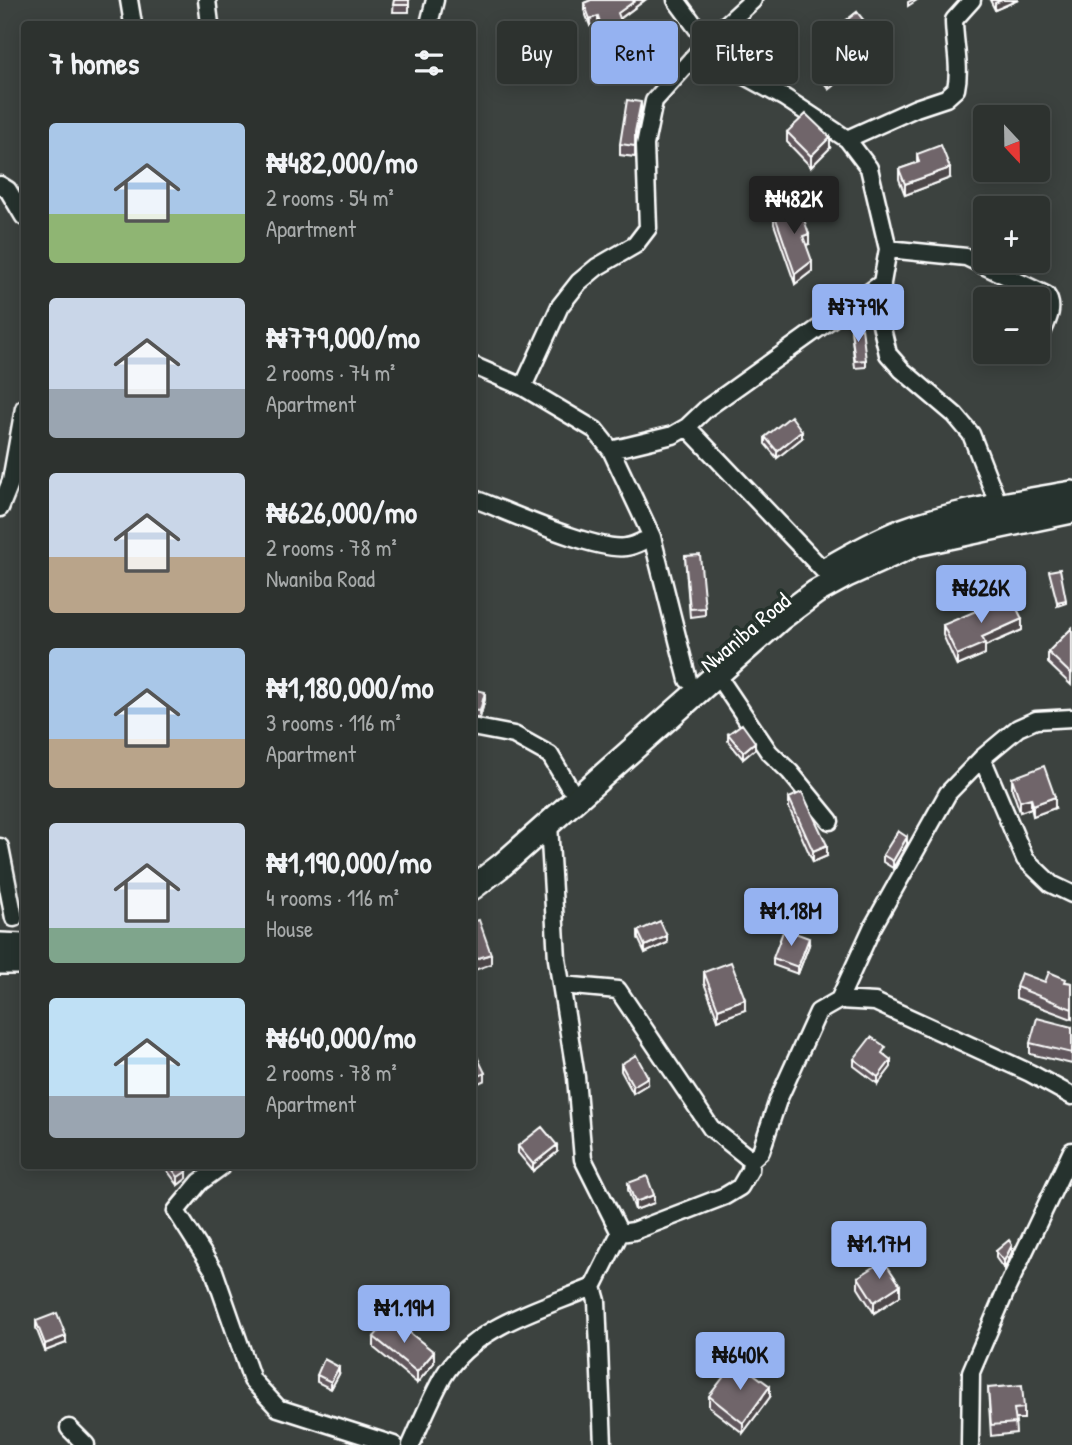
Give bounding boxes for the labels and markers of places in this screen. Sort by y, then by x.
pin: ₦482K [745,176,843,236]
pin: ₦779K [809,284,907,344]
pin: ₦626K [932,566,1030,625]
pin: ₦1.18M [734,888,848,948]
pin: ₦1.17M [822,1222,936,1281]
pin: ₦1.19M [347,1286,461,1345]
pin: ₦640K [691,1332,789,1392]

